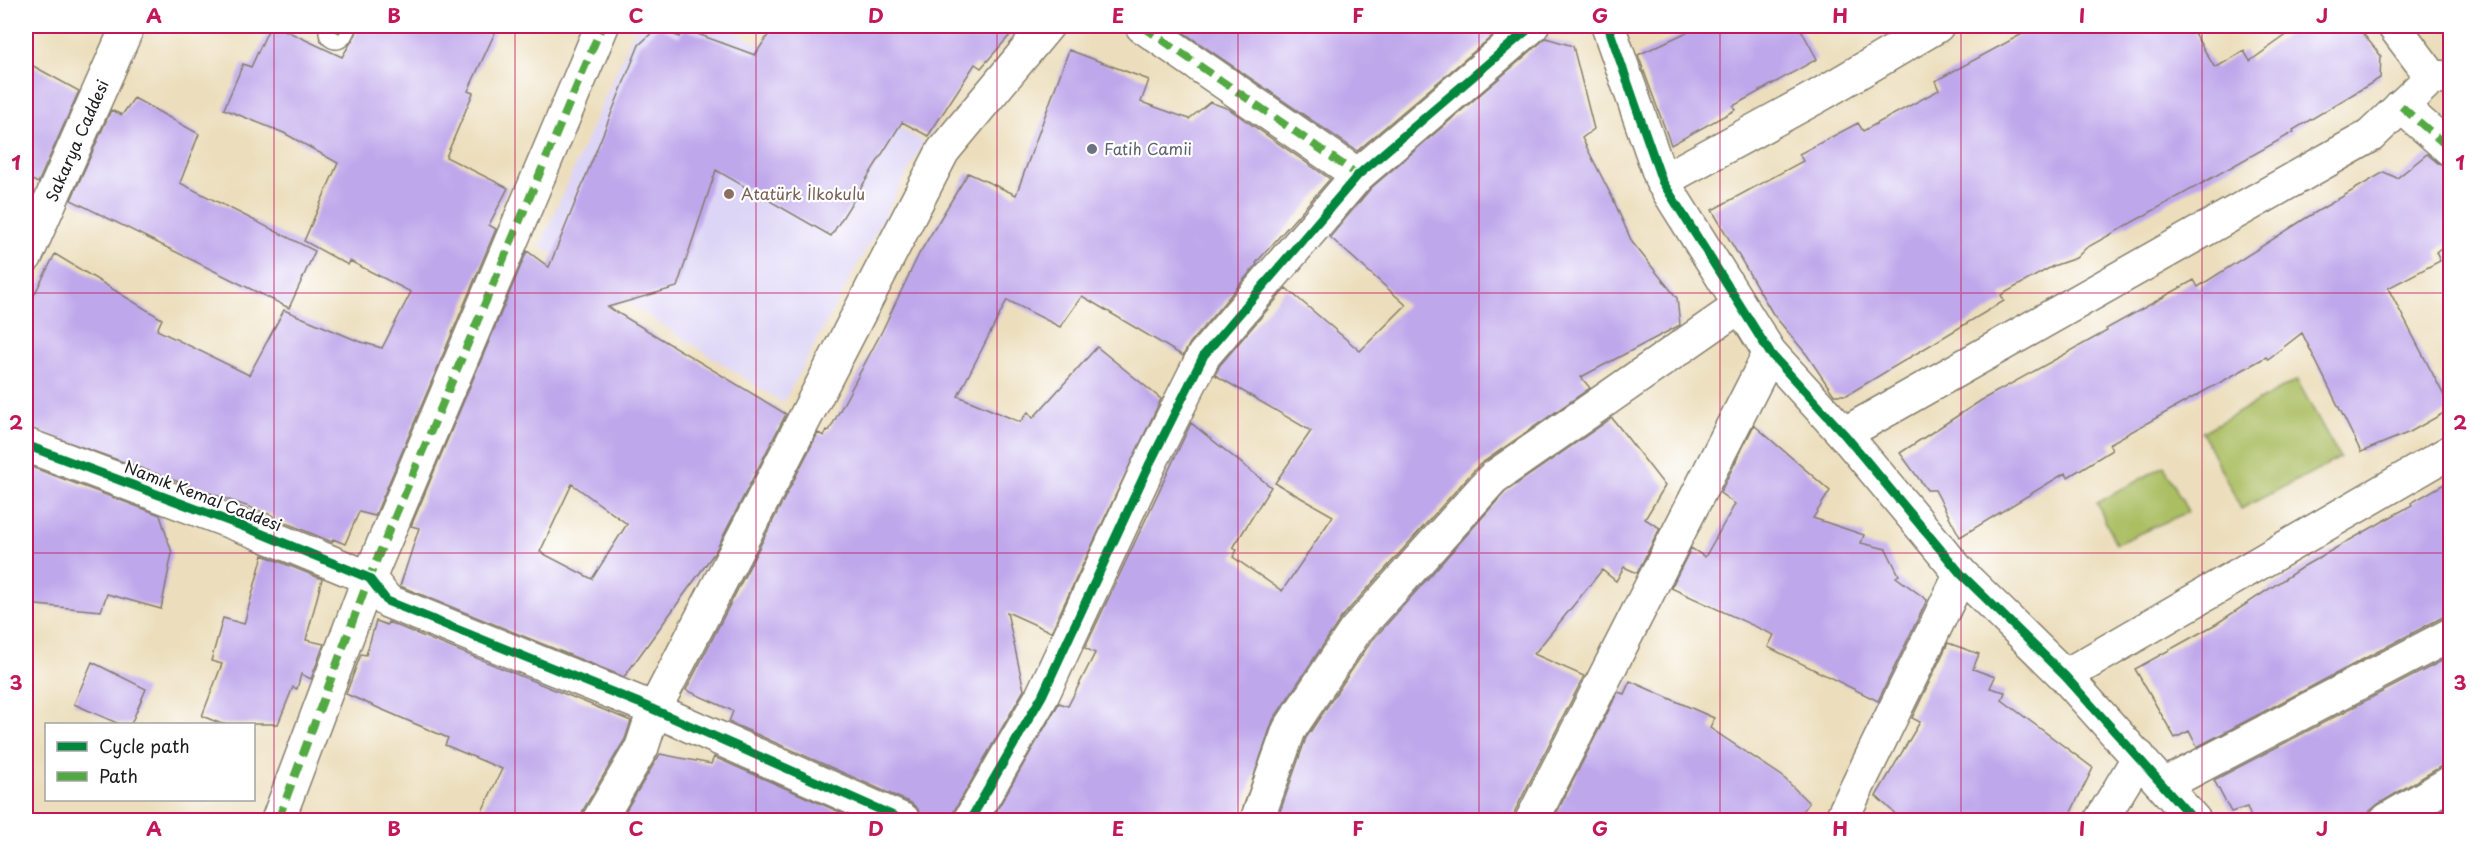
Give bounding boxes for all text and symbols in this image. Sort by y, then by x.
text: A [146,0,162,30]
text: B [387,0,401,30]
text: C [628,0,644,30]
text: D [868,0,884,30]
text: E [1112,0,1124,30]
text: F [1352,0,1364,30]
text: G [1592,0,1608,30]
text: H [1832,0,1848,30]
text: I [2079,0,2085,30]
text: J [2316,0,2328,30]
street label: Sakarya Caddesi [39,76,114,205]
place label: Fatih Camii [1104,136,1192,160]
marker: Fatih Camii [1085,142,1099,156]
text: 1 [11,147,21,177]
text: 1 [2455,147,2465,177]
place label: Atatürk İlkokulu [741,181,865,205]
marker: Atatürk İlkokulu [722,187,736,201]
text: 2 [9,407,23,437]
text: 2 [2453,407,2467,437]
street label: Namık Kemal Caddesi [121,454,286,536]
text: 3 [9,667,23,697]
text: 3 [2453,667,2467,697]
legend [45,723,255,801]
text: Cycle path [99,732,190,759]
text: Path [99,762,138,789]
text: A [146,813,162,843]
text: B [387,813,401,843]
text: C [628,813,644,843]
text: D [868,813,884,843]
text: E [1112,813,1124,843]
text: F [1352,813,1364,843]
text: G [1592,813,1608,843]
text: H [1832,813,1848,843]
text: I [2079,813,2085,843]
text: J [2316,813,2328,843]

